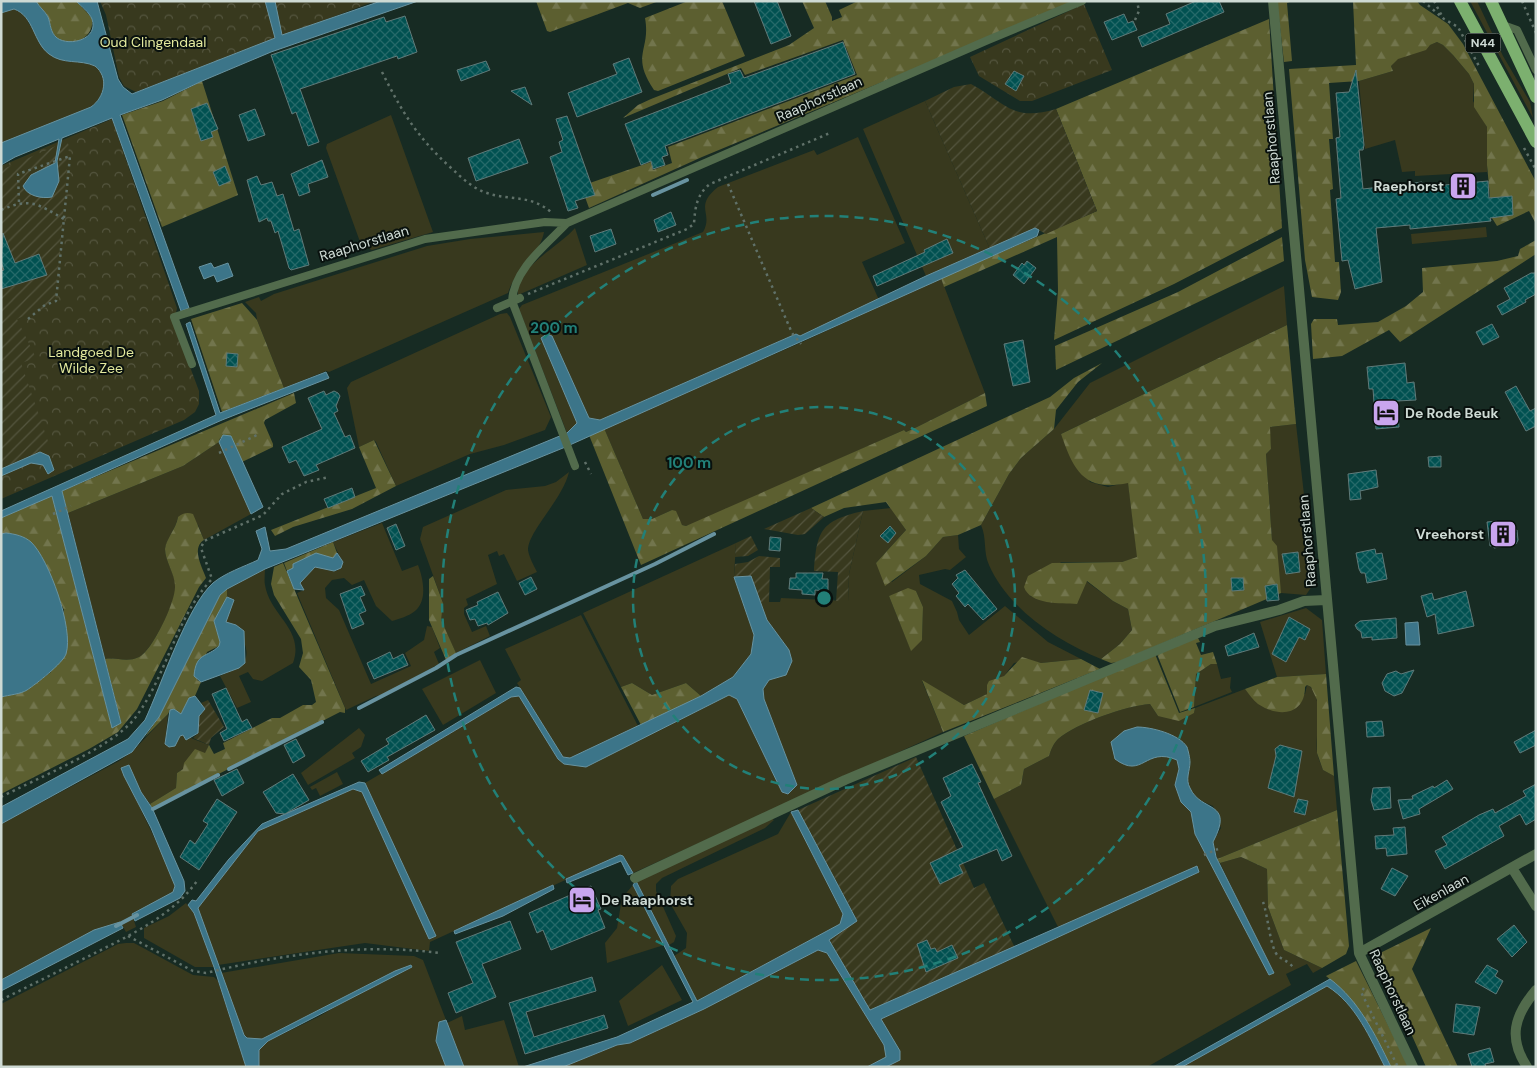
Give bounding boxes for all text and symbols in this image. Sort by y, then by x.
park label: Oud Clingendaal [100,33,206,51]
road number: N44 [1466,34,1500,52]
street label: Raaphorstlaan [773,72,865,126]
street label: Raaphorstlaan [1258,91,1284,185]
building icon: Raephorst [1448,171,1478,201]
place label: Raephorst [1373,177,1444,195]
street label: Raaphorstlaan [317,221,411,265]
text: 200 m [530,318,578,338]
park label: Landgoed De Wilde Zee [48,343,134,377]
hotel icon: De Rode Beuk [1371,398,1401,428]
place label: De Rode Beuk [1405,404,1499,422]
text: 100 m [667,453,711,473]
street label: Raaphorstlaan [1294,494,1320,588]
building icon: Vreehorst [1488,519,1518,549]
place label: Vreehorst [1416,525,1484,543]
centre of rings [815,589,833,607]
street label: Eikenlaan [1410,870,1472,914]
hotel icon: De Raaphorst [567,885,597,915]
place label: De Raaphorst [601,891,693,909]
street label: Raaphorstlaan [1365,946,1421,1038]

